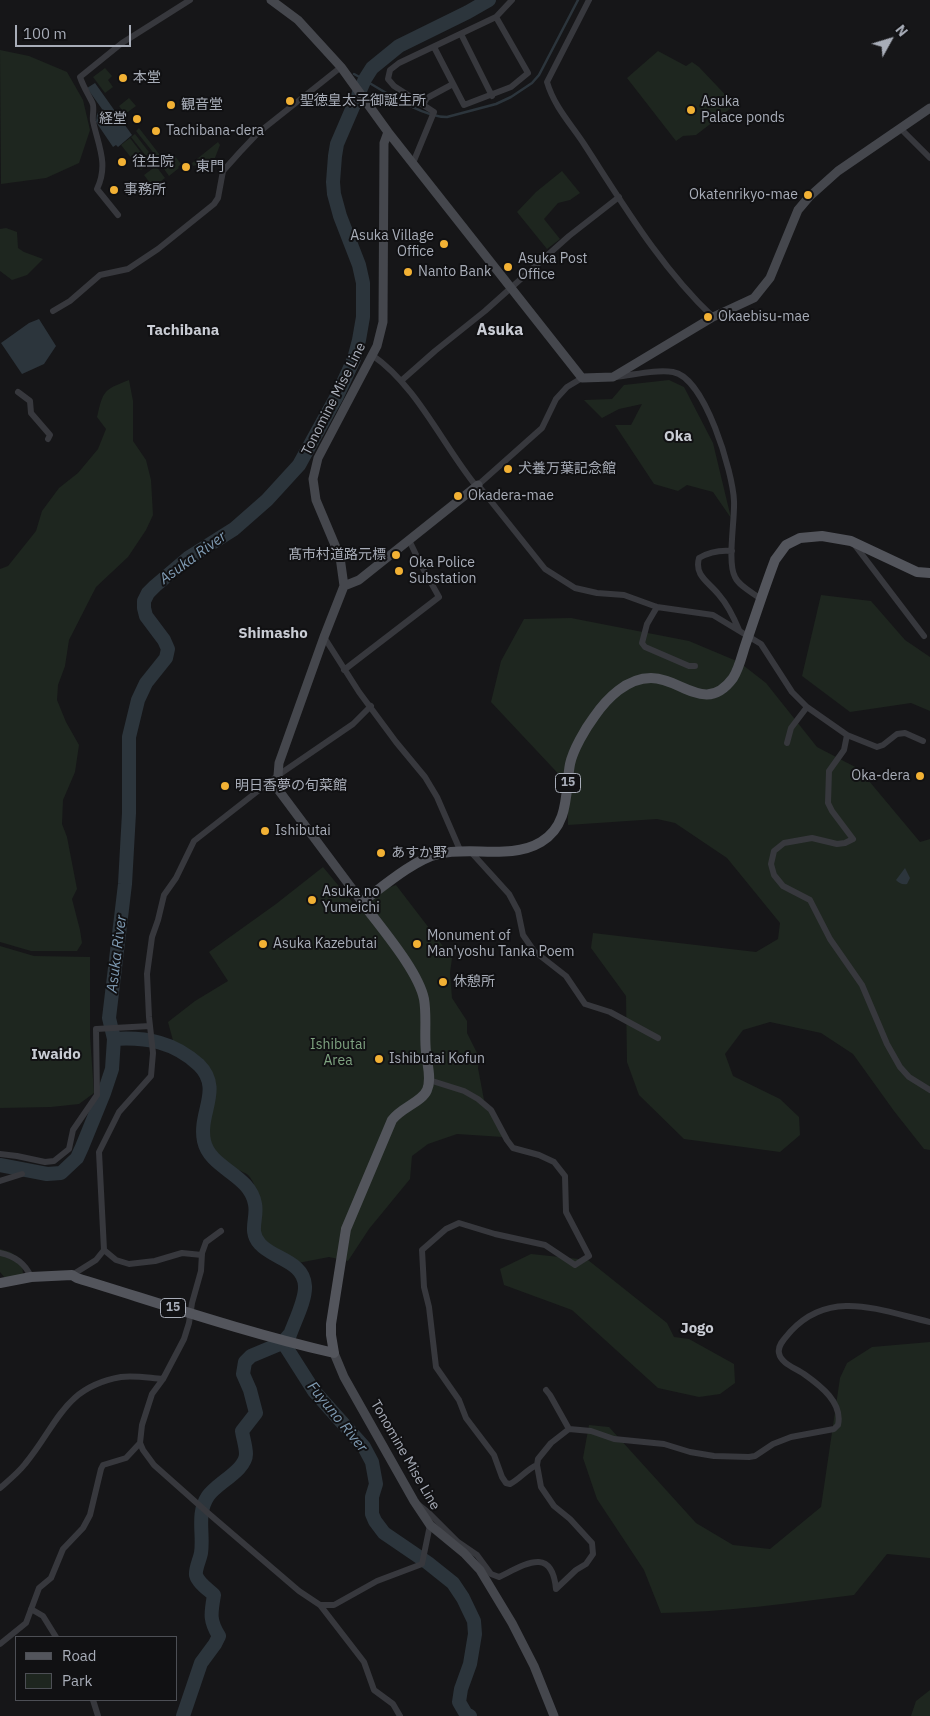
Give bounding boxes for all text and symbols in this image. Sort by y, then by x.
scale bar [18,15,134,47]
north arrow [865,15,915,65]
text: N [891,21,912,40]
text: 100 m [23,24,67,43]
place label: 本堂 [133,70,161,86]
marker: 本堂 [117,72,129,84]
place label: 聖徳皇太子御誕生所 [300,93,426,109]
place label: Asuka Palace ponds [701,94,785,126]
marker: 聖徳皇太子御誕生所 [284,95,296,107]
place label: 観音堂 [181,97,223,113]
marker: 観音堂 [165,99,177,111]
marker: Asuka Palace ponds [685,104,697,116]
place label: 経堂 [99,111,127,127]
marker: 経堂 [131,113,143,125]
place label: Tachibana-dera [166,123,264,139]
marker: Tachibana-dera [150,125,162,137]
place label: 往生院 [132,154,174,170]
marker: 往生院 [116,156,128,168]
place label: 東門 [196,159,224,175]
marker: 東門 [180,161,192,173]
place label: 事務所 [124,182,166,198]
marker: 事務所 [108,184,120,196]
place label: Okatenrikyo-mae [689,187,798,203]
marker: Okatenrikyo-mae [802,189,814,201]
place label: Asuka Village Office [350,228,434,260]
marker: Asuka Village Office [438,238,450,250]
place label: Asuka Post Office [518,251,588,284]
marker: Asuka Post Office [502,261,514,273]
place label: Nanto Bank [418,264,491,280]
marker: Nanto Bank [402,266,414,278]
place label: Okaebisu-mae [718,309,810,325]
marker: Okaebisu-mae [702,311,714,323]
district label: Asuka [477,320,523,340]
district label: Tachibana [147,322,219,340]
street label: Tonomine Mise Line [298,340,370,458]
district label: Oka [664,428,692,446]
place label: 犬養万葉記念館 [518,461,616,477]
marker: 犬養万葉記念館 [502,463,514,475]
place label: Okadera-mae [468,488,554,504]
marker: Okadera-mae [452,490,464,502]
water label: Asuka River [156,528,230,588]
place label: 髙市村道路元標 [288,547,386,563]
marker: 髙市村道路元標 [390,549,402,561]
place label: Oka Police Substation [409,555,477,588]
marker: Oka Police Substation [393,565,405,577]
district label: Shimasho [238,625,308,643]
place label: Oka-dera [851,768,910,784]
marker: Oka-dera [914,770,926,782]
road number: 15 [556,774,580,792]
place label: 明日香夢の旬菜館 [235,778,347,794]
marker: 明日香夢の旬菜館 [219,780,231,792]
place label: Ishibutai [275,823,331,839]
marker: Ishibutai [259,825,271,837]
place label: あすか野 [391,845,447,861]
marker: あすか野 [375,847,387,859]
place label: Asuka no Yumeichi [322,884,380,916]
marker: Asuka no Yumeichi [306,894,318,906]
water label: Asuka River [103,914,131,994]
place label: Monument of Man'yoshu Tanka Poem [427,928,575,960]
place label: Asuka Kazebutai [273,936,377,952]
marker: Asuka Kazebutai [257,938,269,950]
marker: Monument of Man'yoshu Tanka Poem [411,938,423,950]
place label: 休憩所 [453,974,495,990]
marker: 休憩所 [437,976,449,988]
park label: Ishibutai Area [310,1037,366,1070]
district label: Iwaido [31,1046,81,1064]
place label: Ishibutai Kofun [389,1051,485,1067]
marker: Ishibutai Kofun [373,1053,385,1065]
road number: 15 [160,1299,186,1318]
district label: Jogo [680,1320,714,1338]
water label: Fuyuno River [303,1378,371,1456]
street label: Tonomine Mise Line [367,1397,443,1513]
legend [15,1636,178,1701]
text: Road [62,1646,97,1665]
text: Park [62,1671,92,1690]

